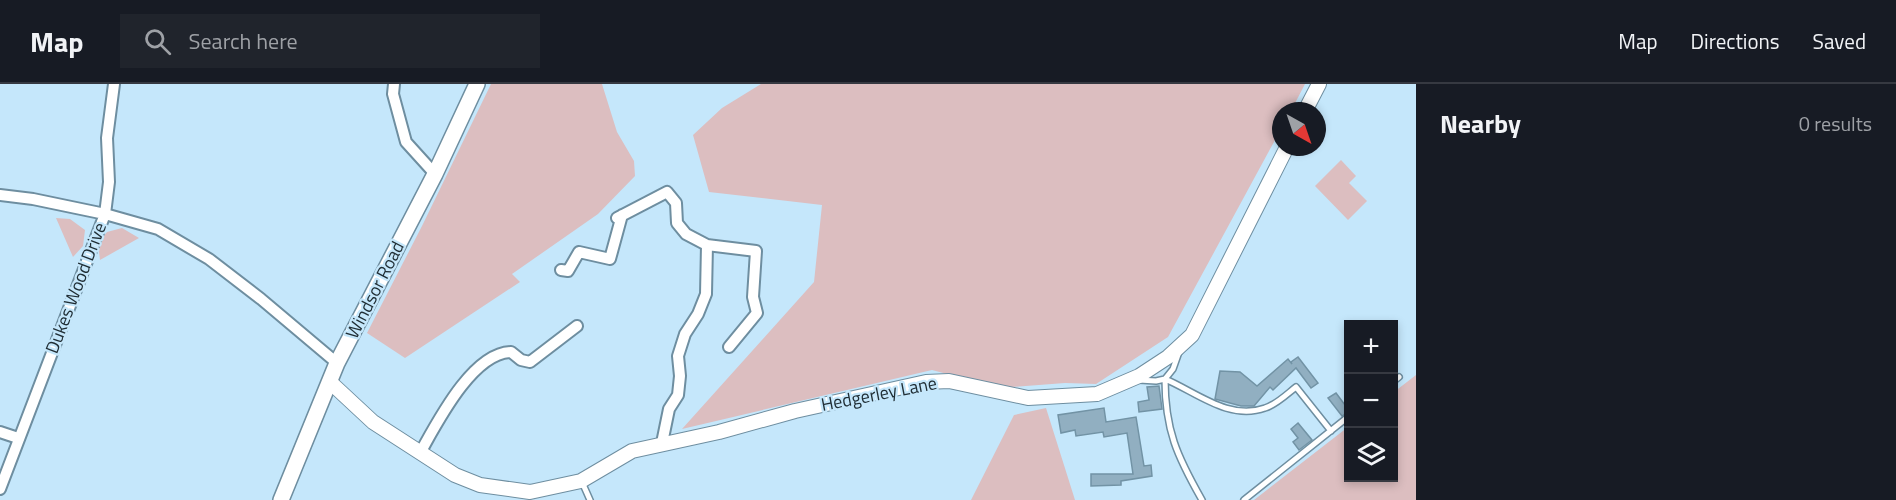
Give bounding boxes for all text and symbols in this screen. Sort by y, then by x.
search box [120,14,540,68]
text: Map [30,20,84,63]
text: Search here [189,24,298,58]
icon: search [141,25,174,58]
text: Map [1618,25,1658,57]
text: Directions [1691,25,1780,57]
text: Saved [1813,25,1866,57]
north arrow [1272,102,1326,156]
text: Nearby [1440,104,1521,143]
text: 0 results [1799,108,1872,139]
street label: Dukes Wood Drive [38,218,113,357]
street label: Windsor Road [338,236,411,343]
map controls [1344,320,1398,482]
button: + [1344,320,1398,374]
street label: Hedgerley Lane [819,369,939,418]
button: − [1344,374,1398,428]
button: layers [1344,428,1398,482]

